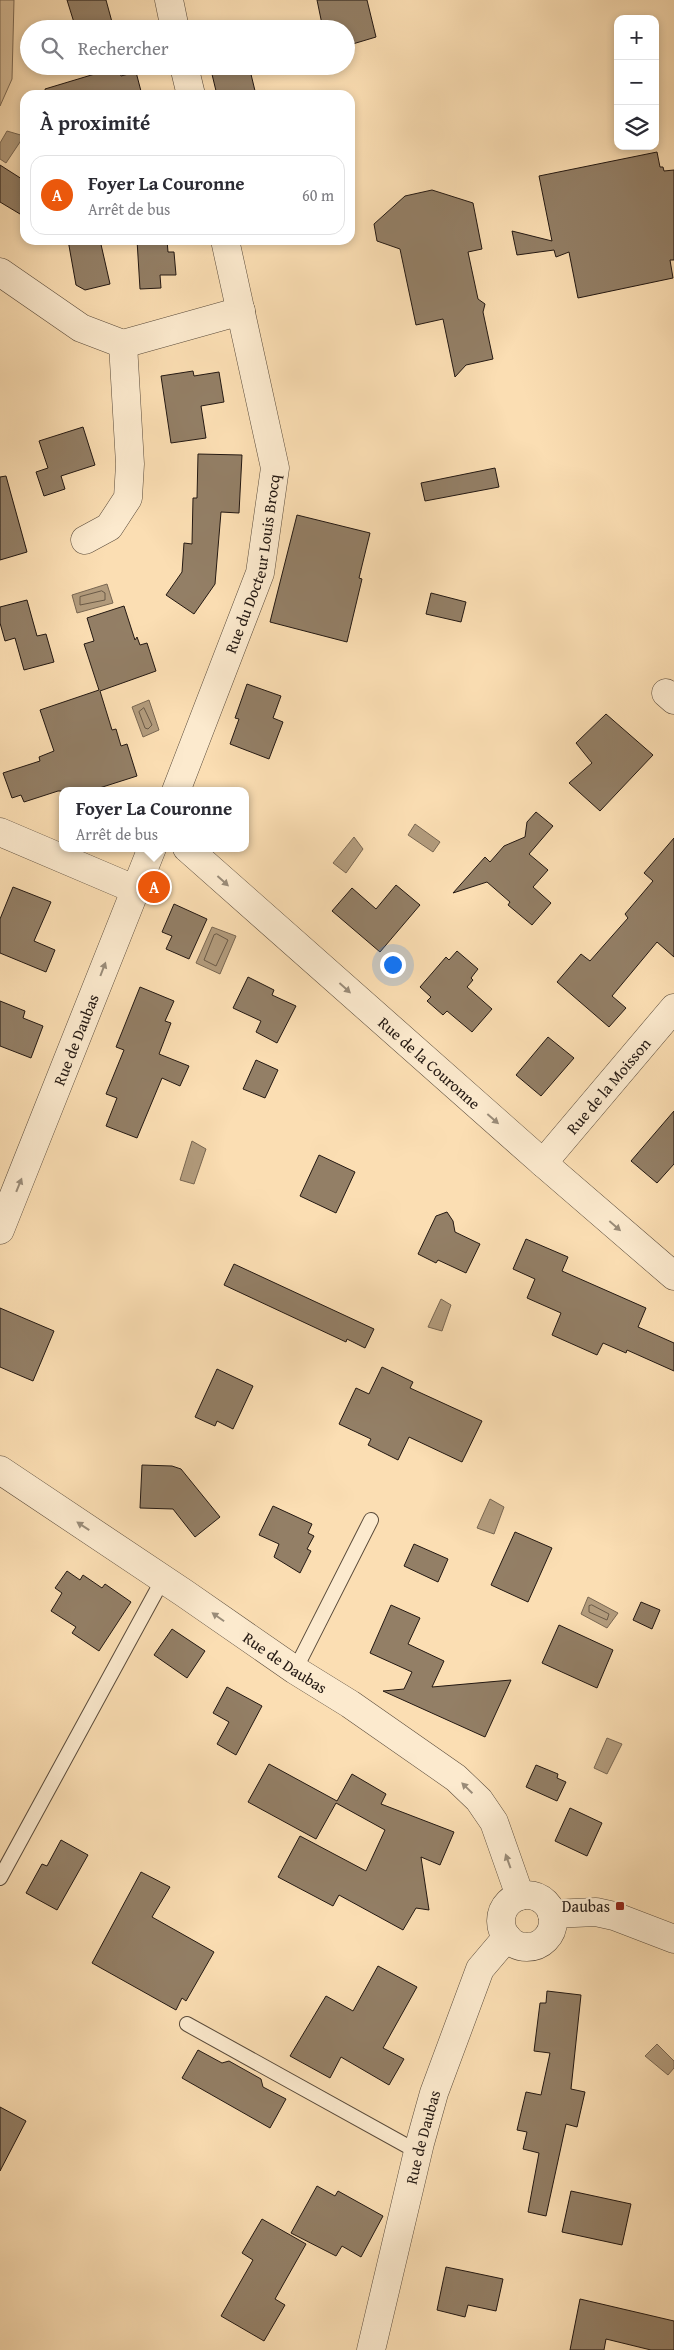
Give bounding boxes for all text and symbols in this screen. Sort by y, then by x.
map controls [614,15,659,150]
button: + [614,15,659,60]
search box [20,20,355,75]
icon: search [38,34,66,62]
text: Rechercher [78,34,169,62]
button: − [614,60,659,105]
button: layers [614,105,659,150]
text: À proximité [40,107,150,138]
text: Foyer La Couronne [88,169,245,197]
text: A [52,183,62,207]
text: 60 m [302,183,334,207]
text: Arrêt de bus [88,197,170,221]
street label: Rue du Docteur Louis Brocq [218,472,286,657]
popup [59,787,249,852]
text: Foyer La Couronne [76,794,232,822]
text: Arrêt de bus [76,822,158,846]
pin: A [138,868,170,906]
one-way arrow [217,875,230,886]
your location [380,952,406,978]
one-way arrow [99,961,107,976]
one-way arrow [338,982,350,994]
street label: Rue de Daubas [47,990,105,1089]
street label: Rue de la Couronne [373,1011,486,1115]
street label: Rue de la Moisson [560,1032,656,1139]
one-way arrow [486,1113,498,1125]
one-way arrow [16,1178,23,1193]
one-way arrow [609,1220,622,1231]
one-way arrow [76,1522,90,1531]
one-way arrow [212,1612,225,1622]
street label: Rue de Daubas [238,1626,332,1699]
one-way arrow [461,1782,473,1794]
one-way arrow [504,1854,511,1869]
place label: Daubas [562,1894,610,1918]
marker: Daubas [614,1900,626,1912]
street label: Rue de Daubas [399,2087,446,2187]

